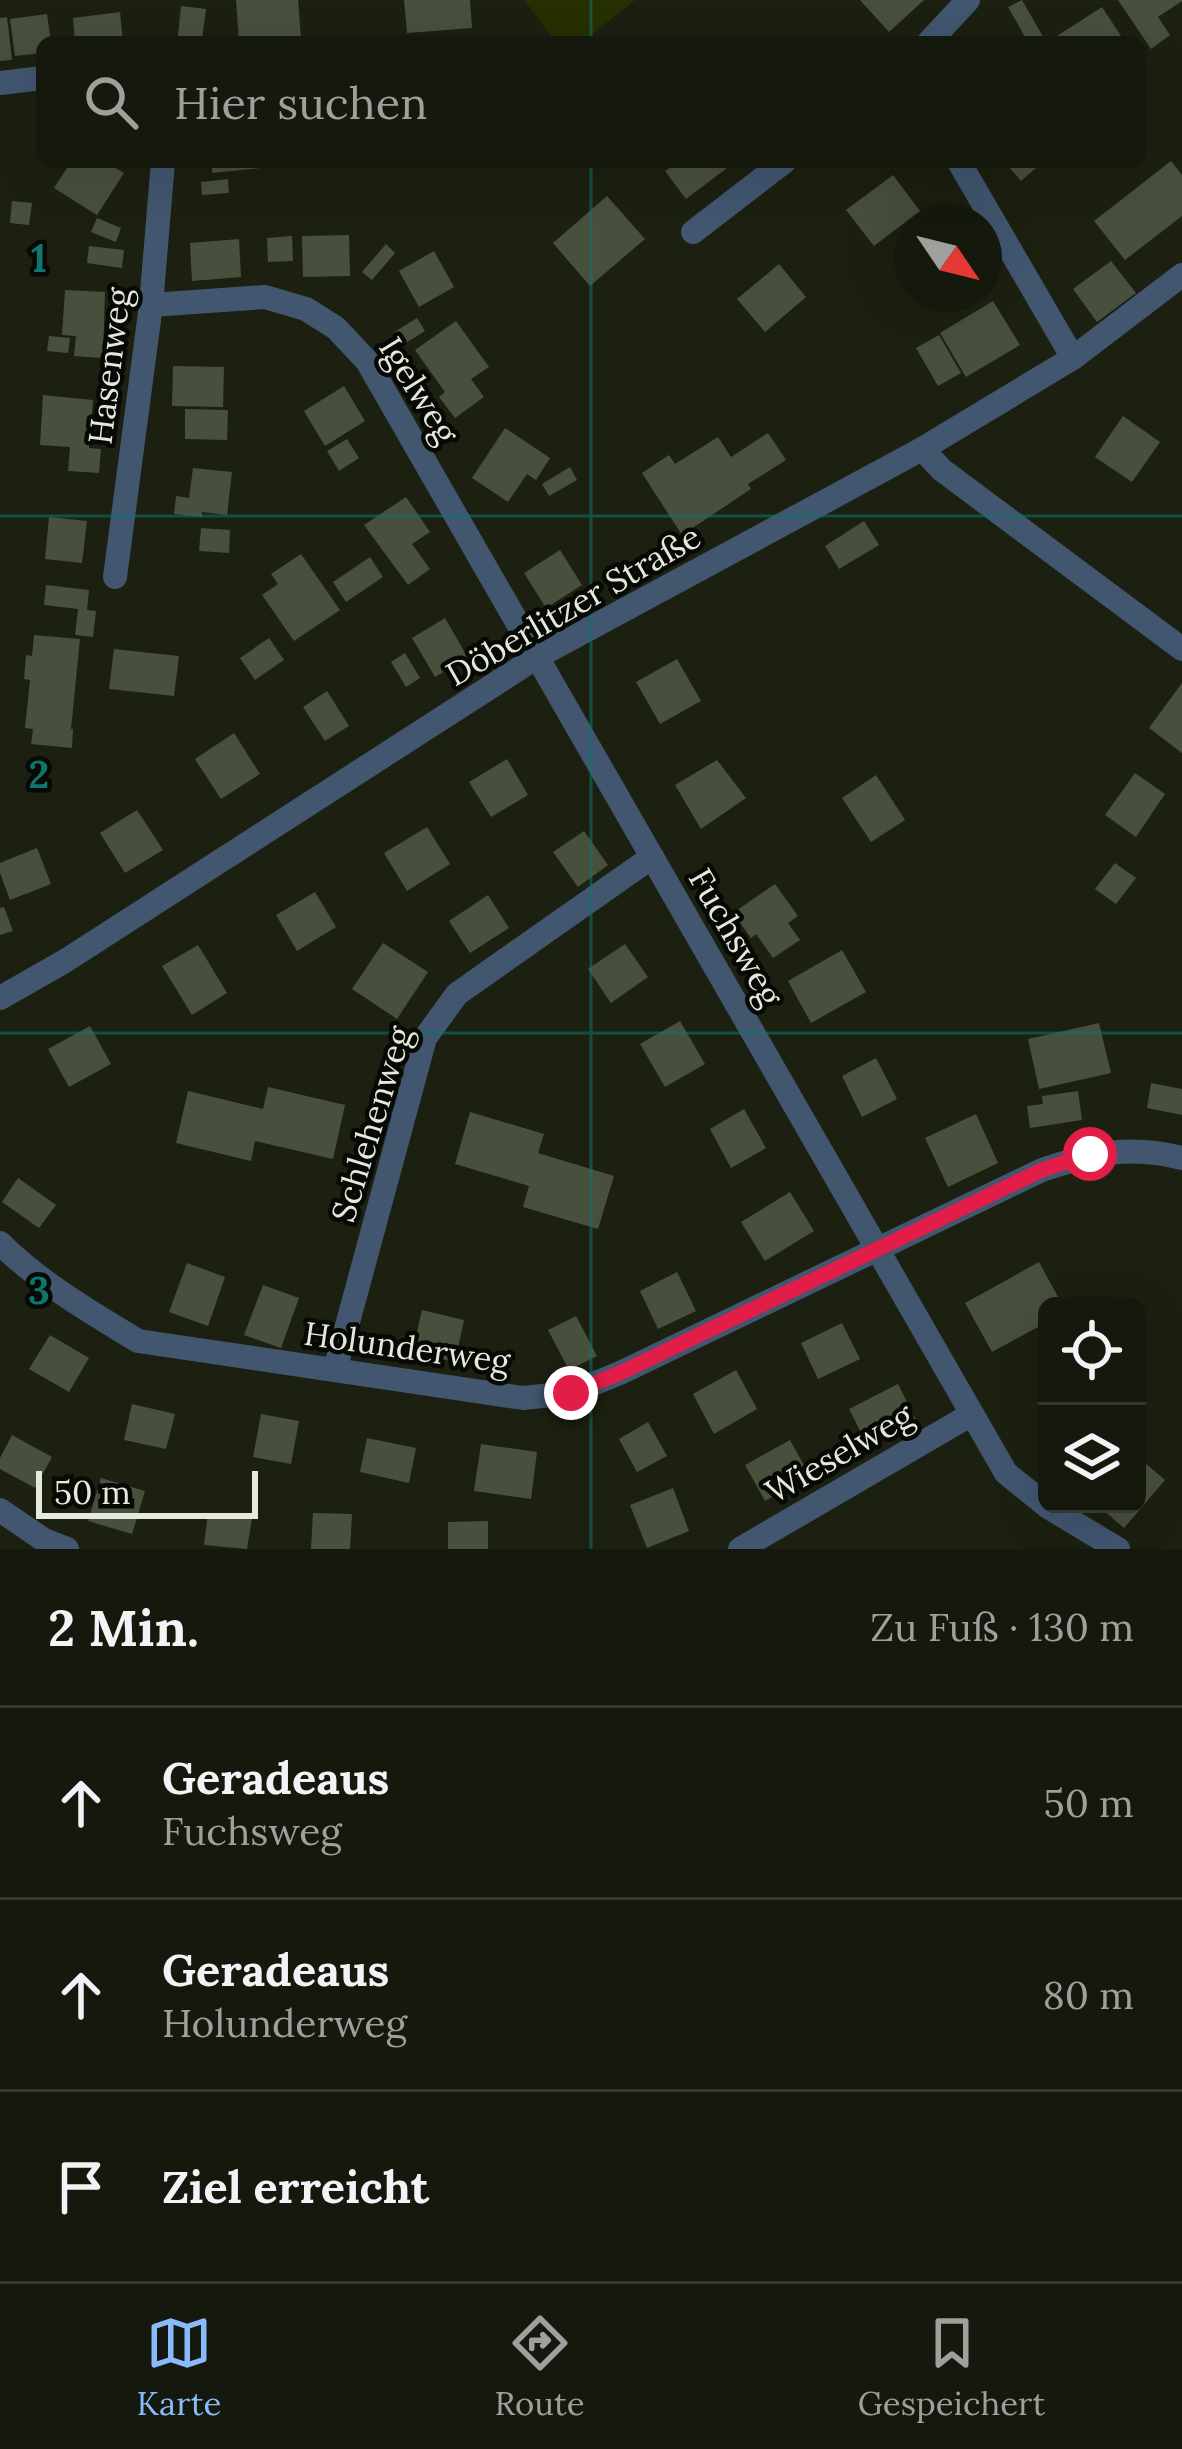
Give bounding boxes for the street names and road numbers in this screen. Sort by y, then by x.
street label: Hasenweg [79,285,140,447]
street label: Igelweg [370,329,468,452]
street label: Döberlitzer Straße [438,515,708,695]
street label: Fuchsweg [680,861,793,1014]
street label: Schlehenweg [321,1020,421,1227]
street label: Holunderweg [301,1312,513,1382]
street label: Wieselweg [758,1394,921,1512]

